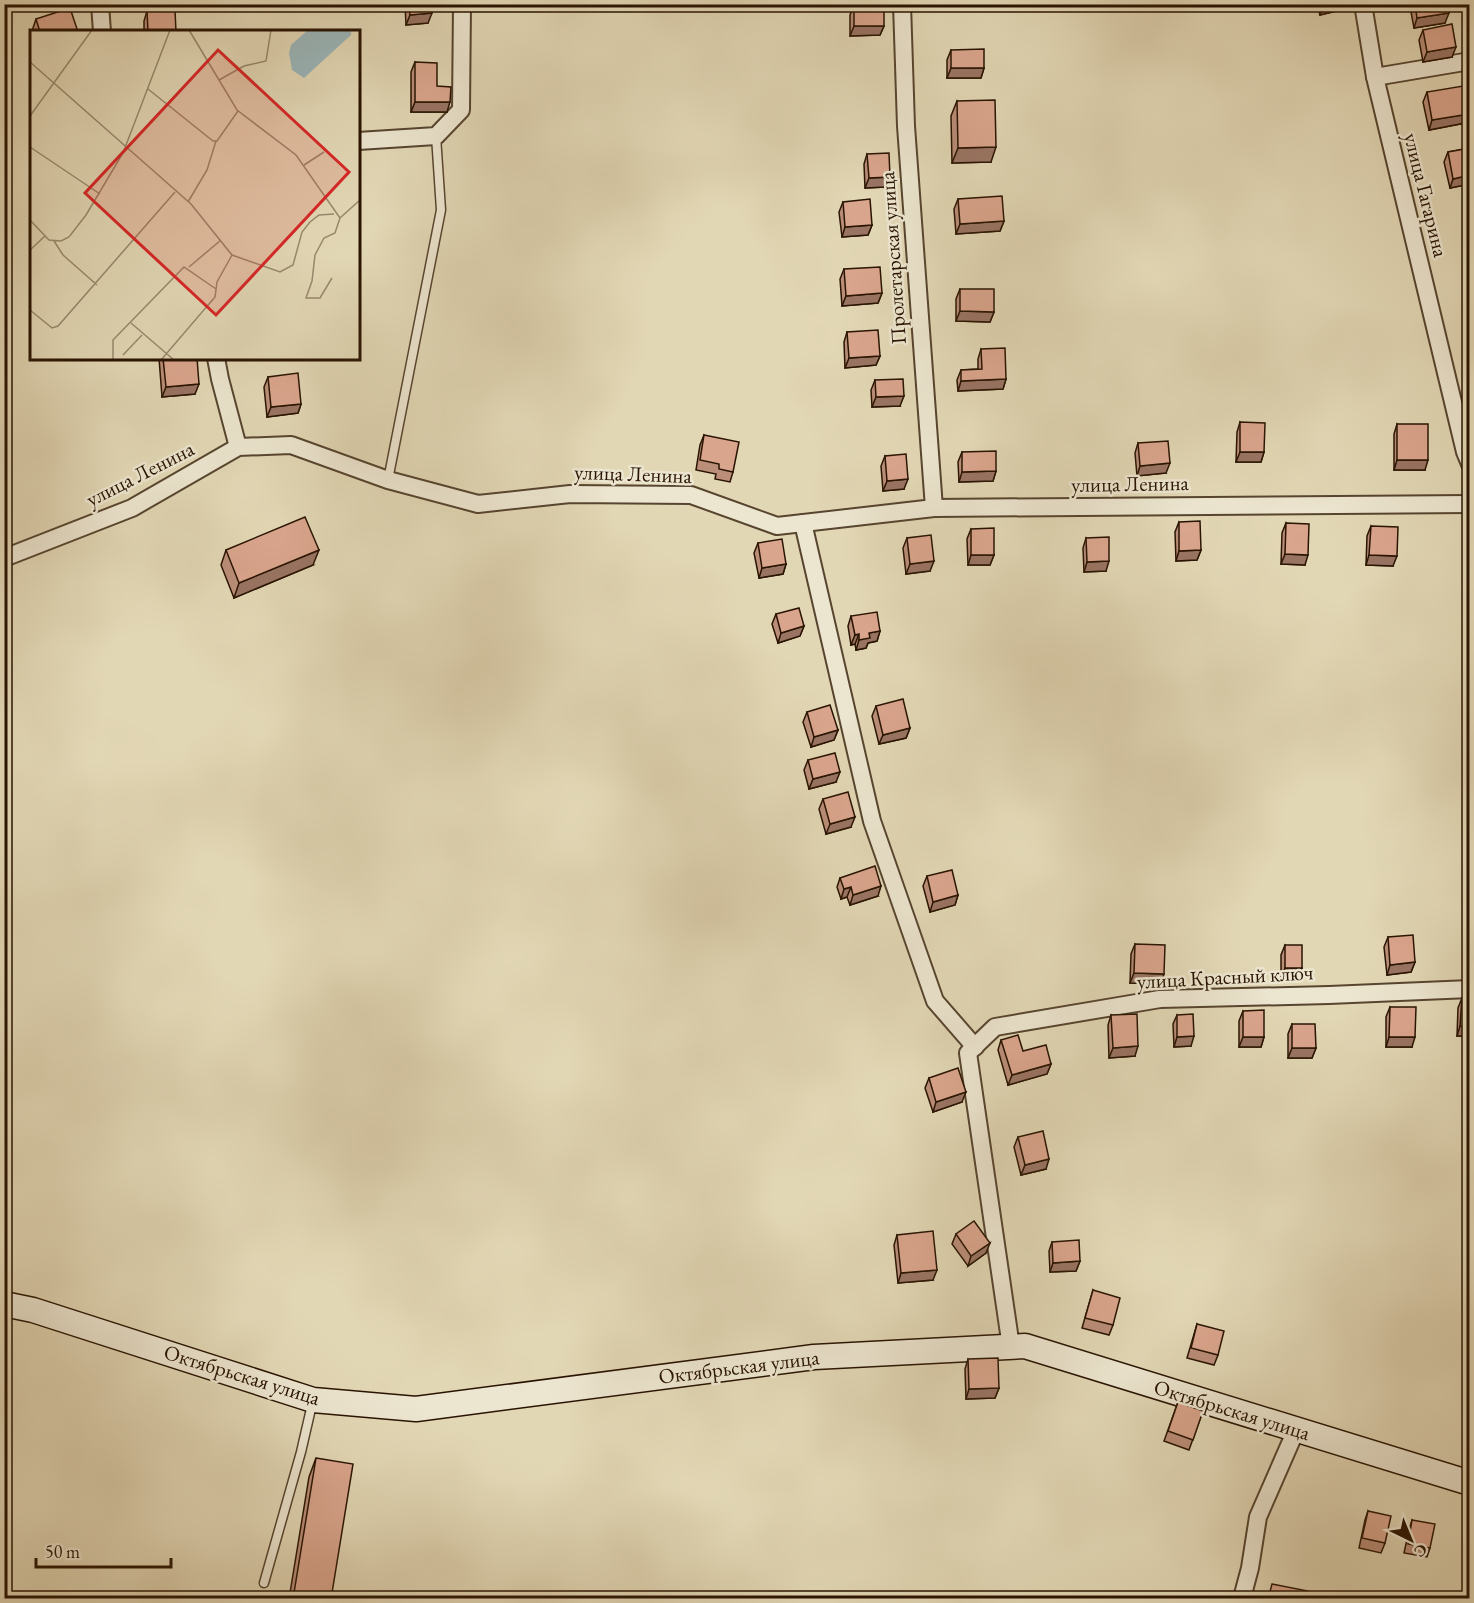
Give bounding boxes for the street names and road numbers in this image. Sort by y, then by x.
street label: улица Гагарина [1398,130,1455,260]
street label: Пролетарская улица [873,170,912,345]
street label: улица Ленина [81,435,199,512]
street label: улица Ленина [574,458,693,489]
street label: улица Ленина [1071,469,1190,498]
street label: улица Красный ключ [1136,958,1314,995]
street label: Октябрьская улица [161,1338,324,1411]
street label: Октябрьская улица [657,1343,821,1390]
street label: Октябрьская улица [1151,1373,1314,1446]

